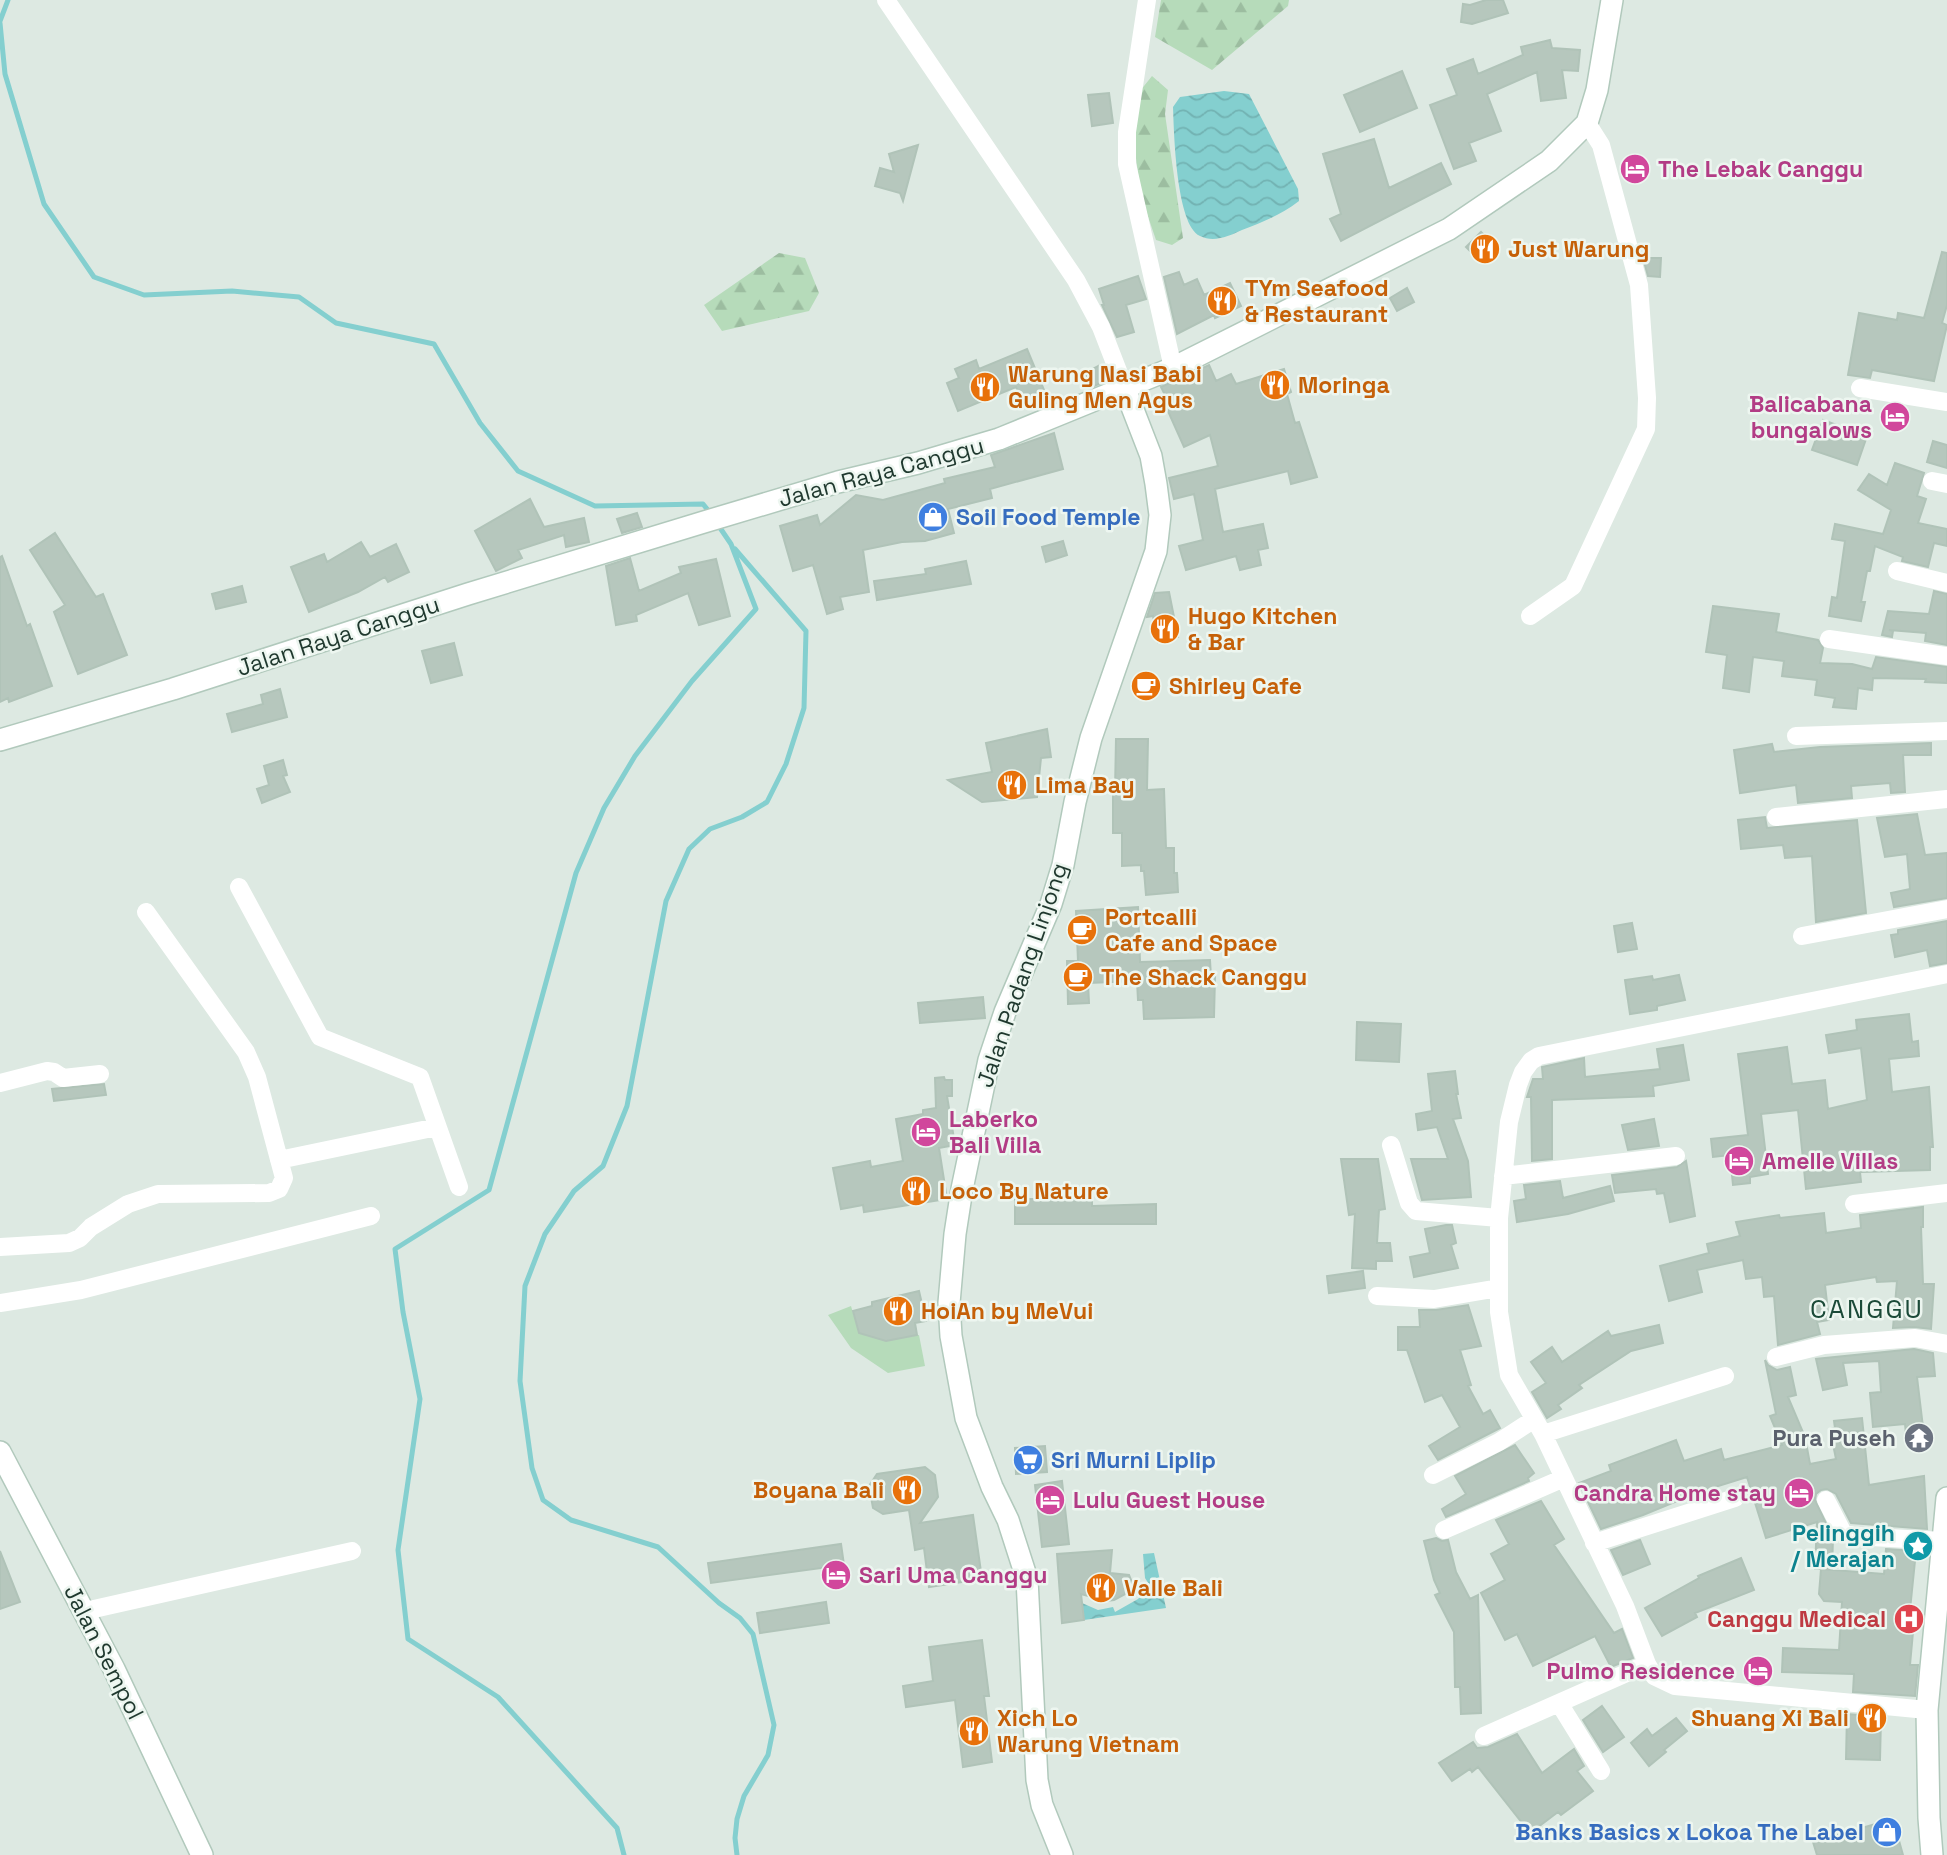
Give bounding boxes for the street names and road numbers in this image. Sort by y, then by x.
street label: Jalan Raya Canggu [775,430,987,514]
street label: Jalan Raya Canggu [233,589,443,683]
street label: Jalan Padang Linjong [969,859,1075,1091]
street label: Jalan Sempol [57,1580,151,1724]

